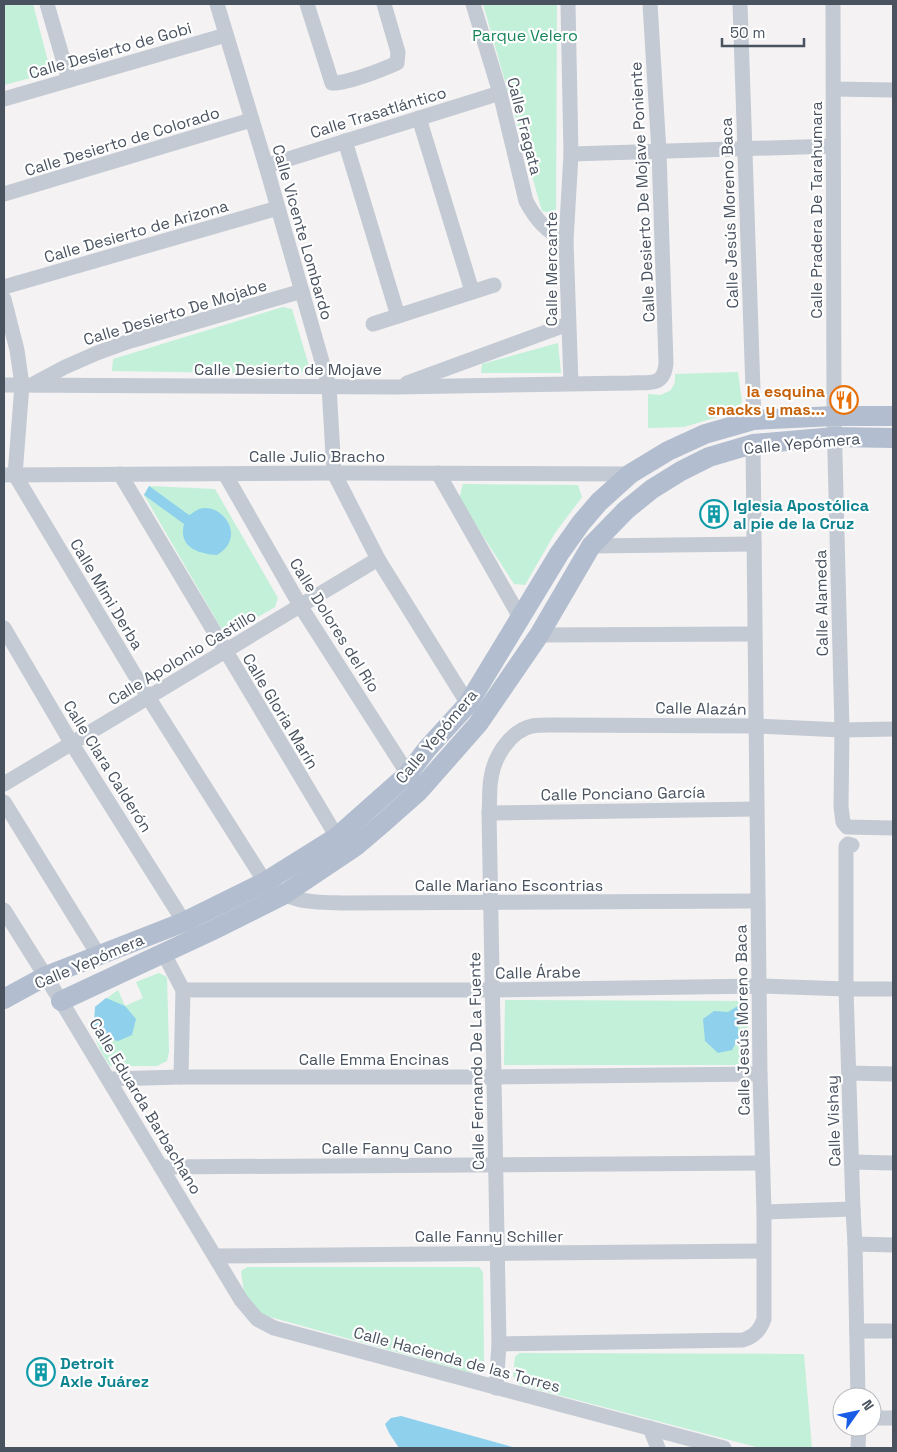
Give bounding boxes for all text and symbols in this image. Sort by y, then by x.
scale bar [722,15,804,47]
street label: Calle Desierto de Gobi [26,17,194,84]
text: 50 m [730,23,765,42]
park label: Parque Velero [472,25,578,46]
street label: Calle Desierto De Mojave Poniente [625,61,660,323]
street label: Calle Fragata [502,75,547,177]
street label: Calle Trasatlántico [307,82,449,143]
street label: Calle Pradera De Tarahumara [806,101,827,319]
street label: Calle Desierto de Colorado [22,102,222,181]
street label: Calle Jesús Moreno Baca [716,117,743,309]
street label: Calle Vicente Lombardo [267,142,338,322]
street label: Calle Desierto de Arizona [42,195,231,268]
street label: Calle Mercante [541,212,562,326]
street label: Calle Desierto De Mojabe [81,275,269,350]
street label: Calle Desierto de Mojave [194,359,382,380]
place label: la esquina snacks y mas... [708,381,825,420]
restaurant icon: la esquina snacks y mas... [829,385,859,415]
street label: Calle Yepómera [743,428,861,459]
street label: Calle Julio Bracho [249,446,385,467]
place label: Iglesia Apostólica al pie de la Cruz [733,495,869,534]
building icon: Iglesia Apostólica al pie de la Cruz [699,499,729,529]
street label: Calle Mimi Derba [65,535,148,654]
street label: Calle Alameda [810,550,833,656]
street label: Calle Dolores del Río [285,554,384,696]
street label: Calle Apolonio Castillo [104,605,260,710]
street label: Calle Gloria Marín [238,650,323,773]
street label: Calle Yepómera [391,685,482,788]
street label: Calle Clara Calderón [58,696,157,836]
street label: Calle Alazán [655,697,747,720]
street label: Calle Ponciano García [541,782,705,805]
street label: Calle Mariano Escontrias [415,875,603,896]
street label: Calle Jesús Moreno Baca [730,924,755,1116]
street label: Calle Yepómera [31,929,147,994]
street label: Calle Fernando De La Fuente [464,952,489,1170]
street label: Calle Árabe [495,961,581,984]
street label: Calle Eduarda Barbachano [85,1014,207,1198]
street label: Calle Emma Encinas [299,1049,449,1070]
street label: Calle Vishay [821,1075,846,1167]
street label: Calle Fanny Cano [321,1138,453,1159]
street label: Calle Fanny Schiller [415,1226,563,1247]
street label: Calle Hacienda de las Torres [351,1322,563,1397]
place label: Detroit Axle Juárez [60,1353,149,1392]
building icon: Detroit Axle Juárez [26,1357,56,1387]
north arrow [832,1387,882,1437]
text: N [858,1396,878,1414]

